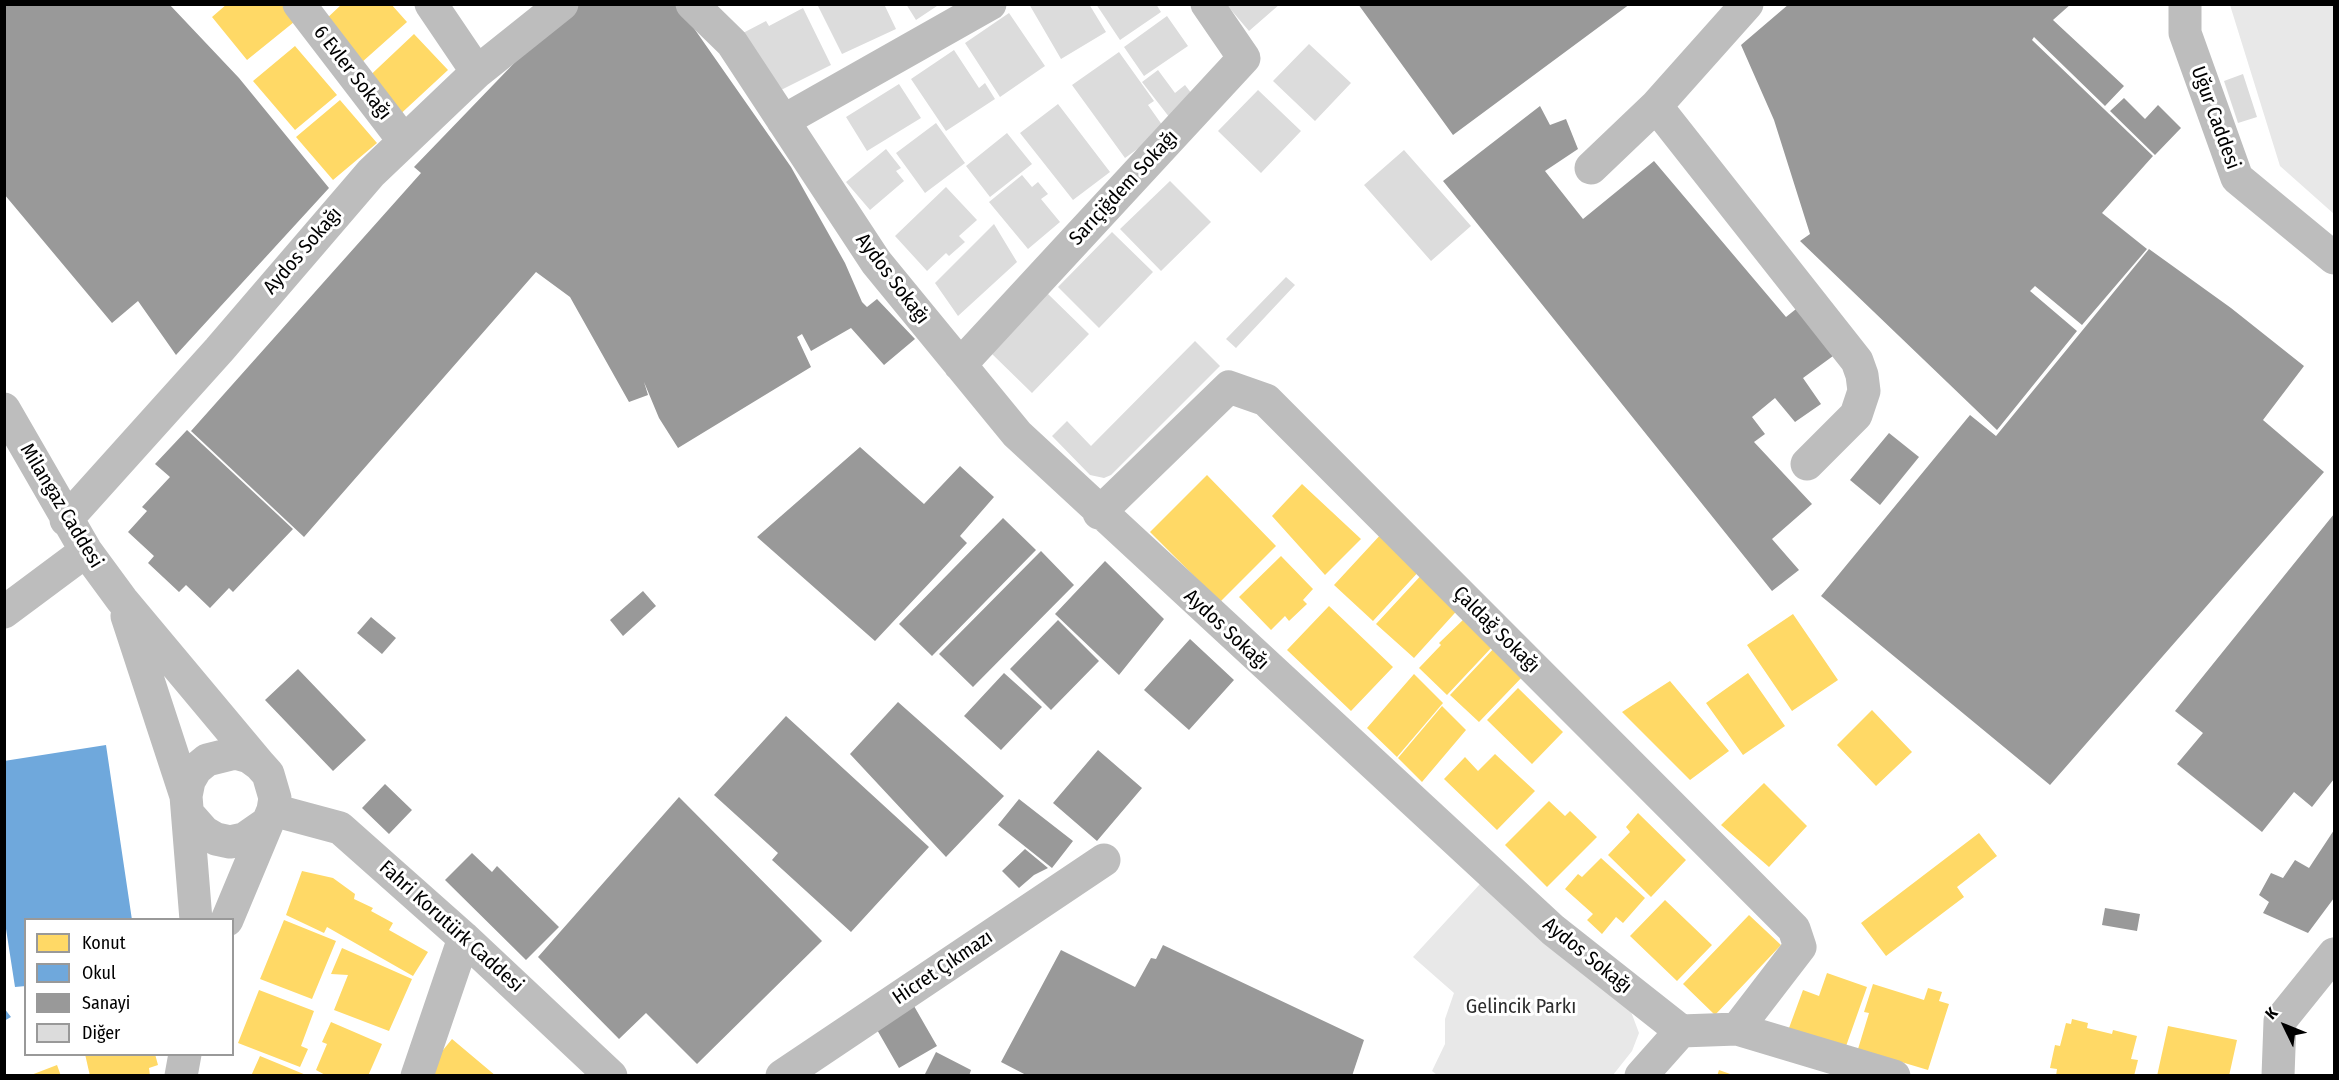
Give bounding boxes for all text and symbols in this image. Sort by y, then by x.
street label: 6 Evler Sokağı [308,21,396,125]
street label: Uğur Caddesi [2185,63,2245,173]
street label: Sarıçiğdem Sokağı [1065,125,1183,251]
street label: Aydos Sokağı [259,203,347,299]
street label: Aydos Sokağı [850,229,934,329]
street label: Milangaz Caddesi [14,439,108,573]
street label: Çaldağ Sokağı [1448,582,1544,678]
street label: Aydos Sokağı [1179,585,1273,675]
street label: Fahri Korutürk Caddesi [374,856,528,998]
street label: Aydos Sokağı [1538,913,1636,999]
legend [24,918,234,1056]
street label: Hicret Çıkmazı [888,926,998,1010]
text: Konut [82,932,126,954]
text: Okul [82,962,116,984]
text: Sanayi [82,992,130,1014]
park label: Gelincik Parkı [1466,995,1576,1019]
north arrow [2255,996,2315,1056]
text: K [2261,1004,2282,1023]
text: Diğer [82,1022,120,1044]

